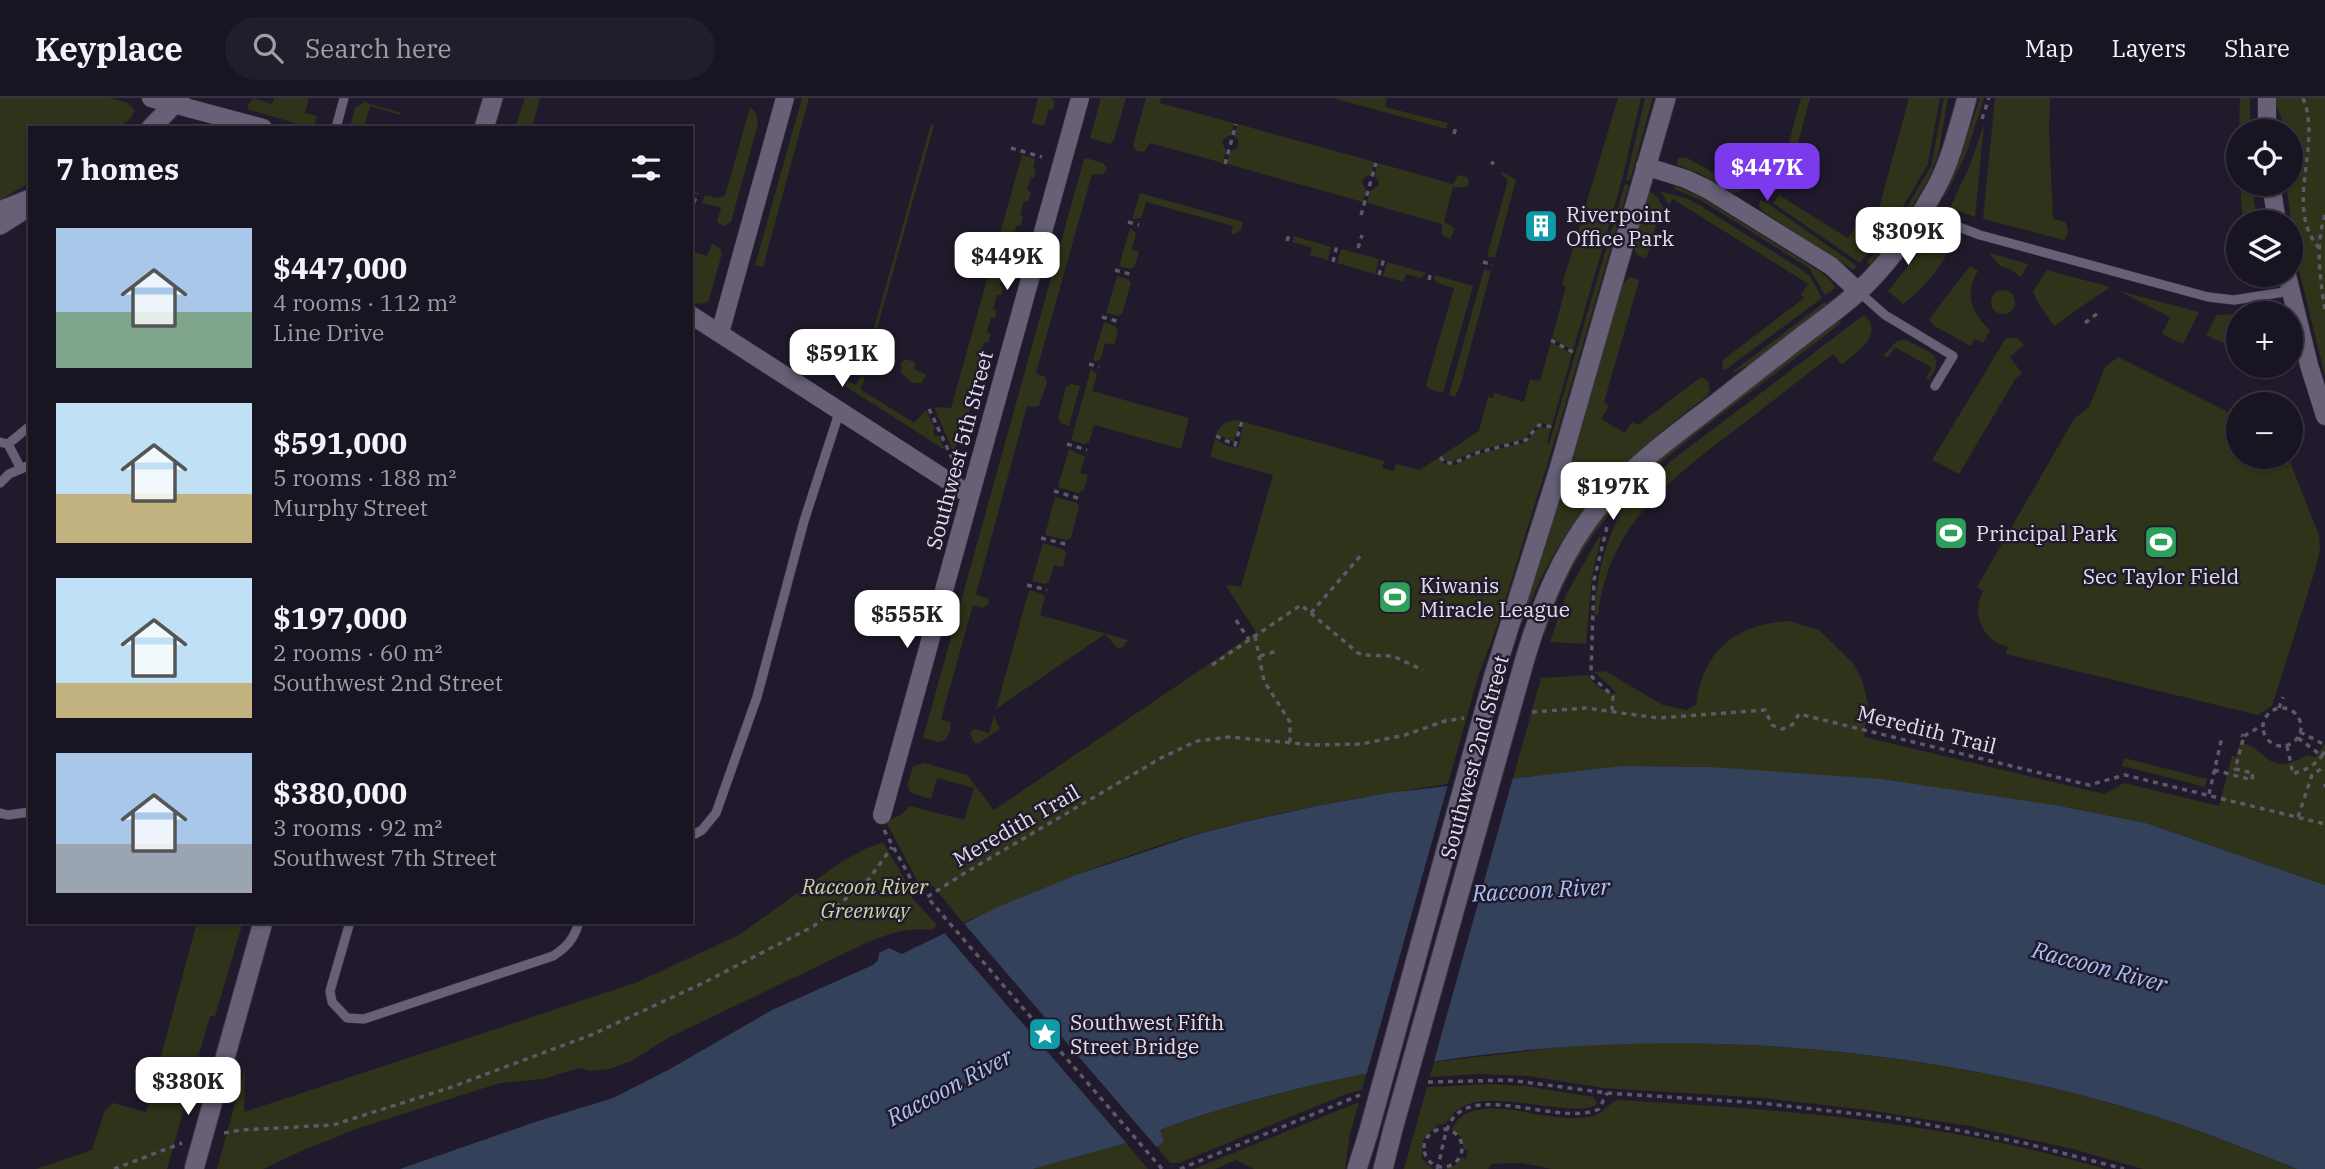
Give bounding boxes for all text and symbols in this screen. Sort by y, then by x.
search box [225,17,715,80]
text: Keyplace [35,27,183,70]
icon: search [249,29,287,67]
text: Search here [305,31,452,65]
text: Map [2025,32,2073,64]
text: Layers [2111,32,2186,64]
text: Share [2224,32,2290,64]
map controls [2226,119,2303,469]
button: locate [2226,119,2303,196]
pin: $447K [1718,144,1816,203]
text: 7 homes [56,149,179,188]
icon: filters [627,149,665,187]
text: $447K [1731,151,1803,181]
place label: Riverpoint Office Park [1566,200,1675,252]
building icon: Riverpoint Office Park [1522,207,1560,245]
pin: $309K [1859,208,1957,267]
button: layers [2226,210,2303,287]
text: $309K [1872,215,1944,245]
pin: $449K [958,232,1056,292]
text: $449K [971,240,1043,270]
text: $447,000 [273,248,407,287]
icon: home [112,256,196,340]
text: 4 rooms · 112 m² [273,287,456,317]
button: + [2226,301,2303,378]
text: Line Drive [273,317,384,347]
pin: $591K [793,330,891,389]
text: $591K [806,337,878,367]
street label: Southwest 5th Street [919,348,999,552]
button: − [2226,392,2303,469]
text: $591,000 [273,423,407,462]
icon: home [112,431,196,515]
text: 5 rooms · 188 m² [273,462,456,492]
pin: $197K [1564,462,1662,522]
text: $197K [1577,470,1649,500]
text: Murphy Street [273,492,428,522]
sports icon: Principal Park [1932,514,1970,552]
place label: Principal Park [1976,519,2118,547]
sports icon: Sec Taylor Field [2142,523,2180,561]
place label: Sec Taylor Field [2083,562,2239,590]
place label: Kiwanis Miracle League [1420,571,1570,623]
sports icon: Kiwanis Miracle League [1376,578,1414,616]
pin: $555K [858,590,956,650]
text: $197,000 [273,598,407,637]
text: $555K [871,598,943,628]
icon: home [112,606,196,690]
text: 2 rooms · 60 m² [273,637,443,667]
street label: Southwest 2nd Street [1433,652,1515,862]
text: Southwest 2nd Street [273,667,503,697]
street label: Meredith Trail [1855,698,1999,760]
text: $380,000 [273,773,407,812]
street label: Meredith Trail [947,777,1085,873]
icon: home [112,781,196,865]
text: 3 rooms · 92 m² [273,812,443,842]
text: Southwest 7th Street [273,842,497,872]
water label: Raccoon River [1470,870,1612,908]
park label: Raccoon River Greenway [801,872,929,924]
water label: Raccoon River [2028,933,2172,999]
place label: Southwest Fifth Street Bridge [1070,1008,1224,1060]
place icon: Southwest Fifth Street Bridge [1026,1015,1064,1053]
water label: Raccoon River [880,1040,1018,1132]
pin: $380K [139,1058,237,1117]
text: $380K [152,1065,224,1095]

